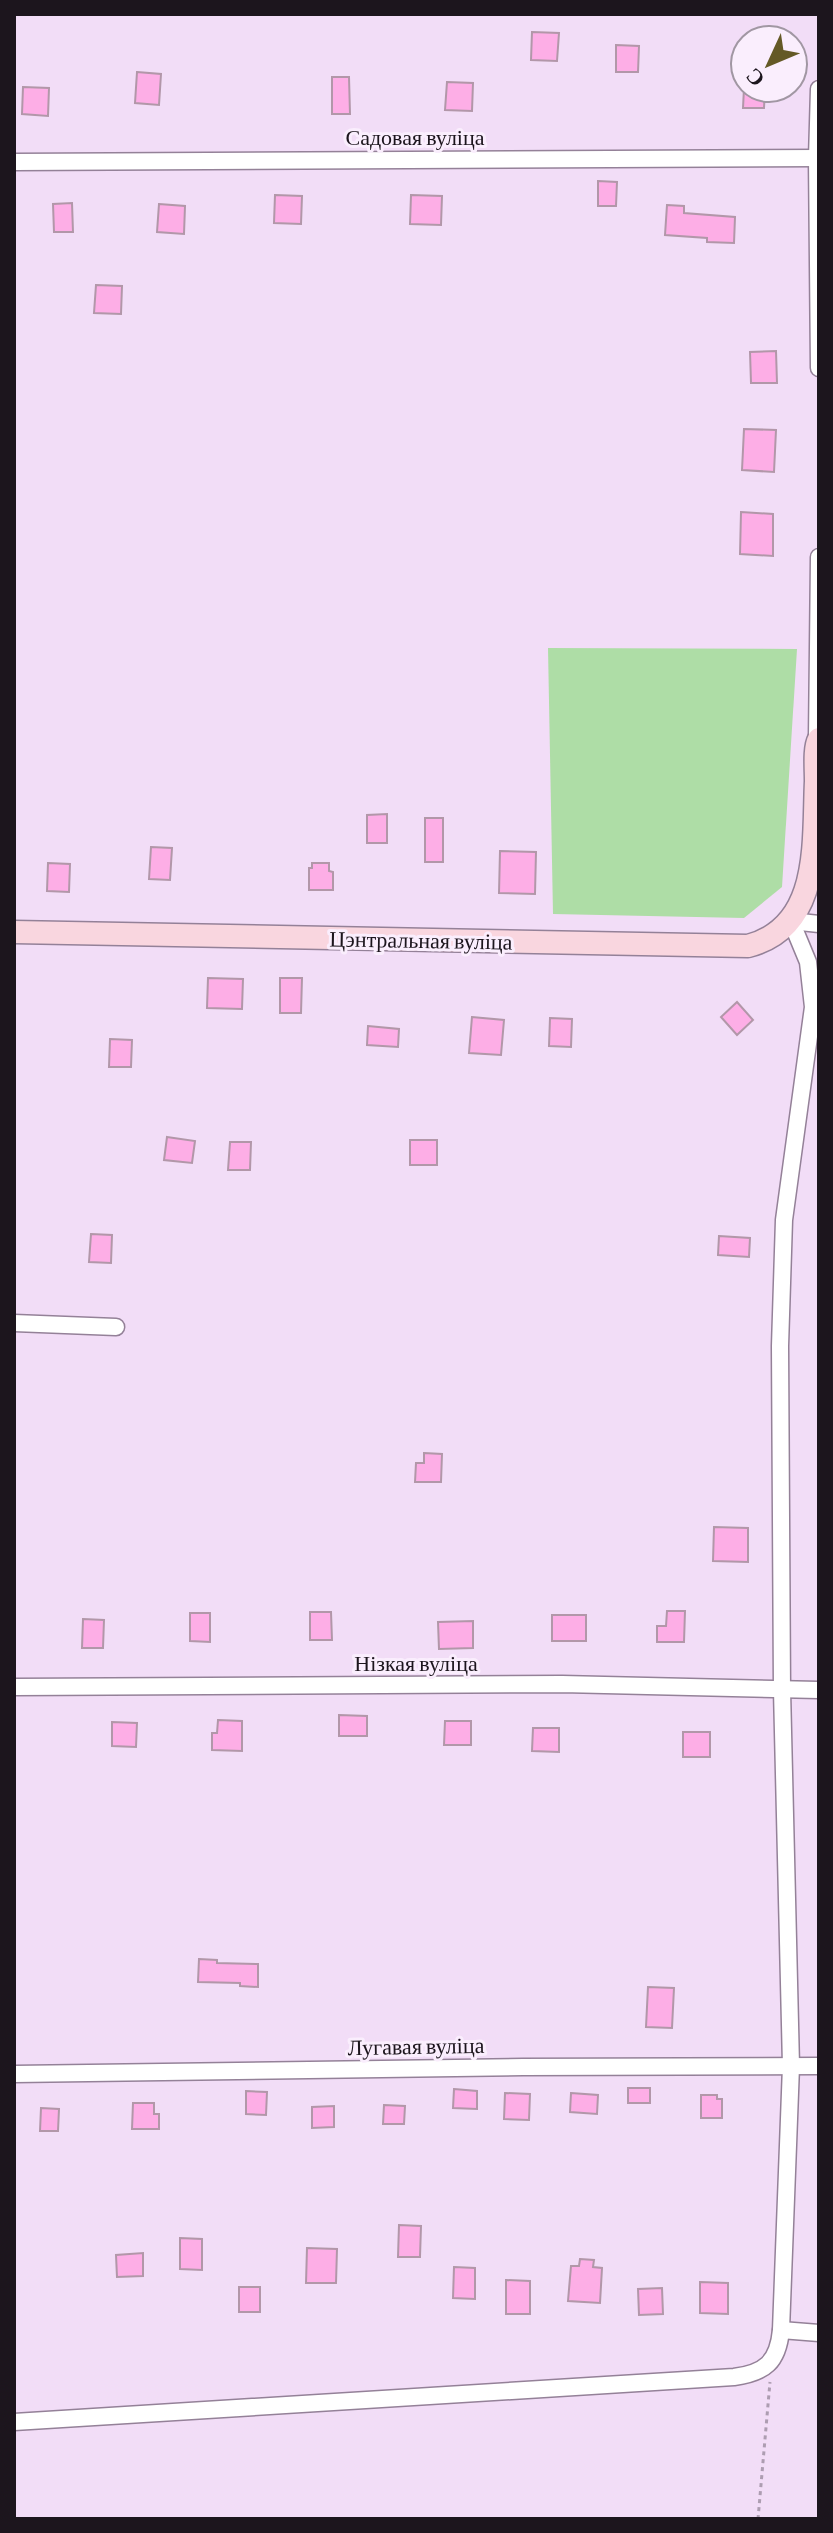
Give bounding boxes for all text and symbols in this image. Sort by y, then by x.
north arrow [729,24,809,104]
text: С [740,63,769,92]
street label: Садовая вуліца [345,125,485,150]
street label: Цэнтральная вуліца [329,926,513,955]
street label: Нізкая вуліца [354,1651,478,1676]
street label: Лугавая вуліца [348,2033,485,2060]

